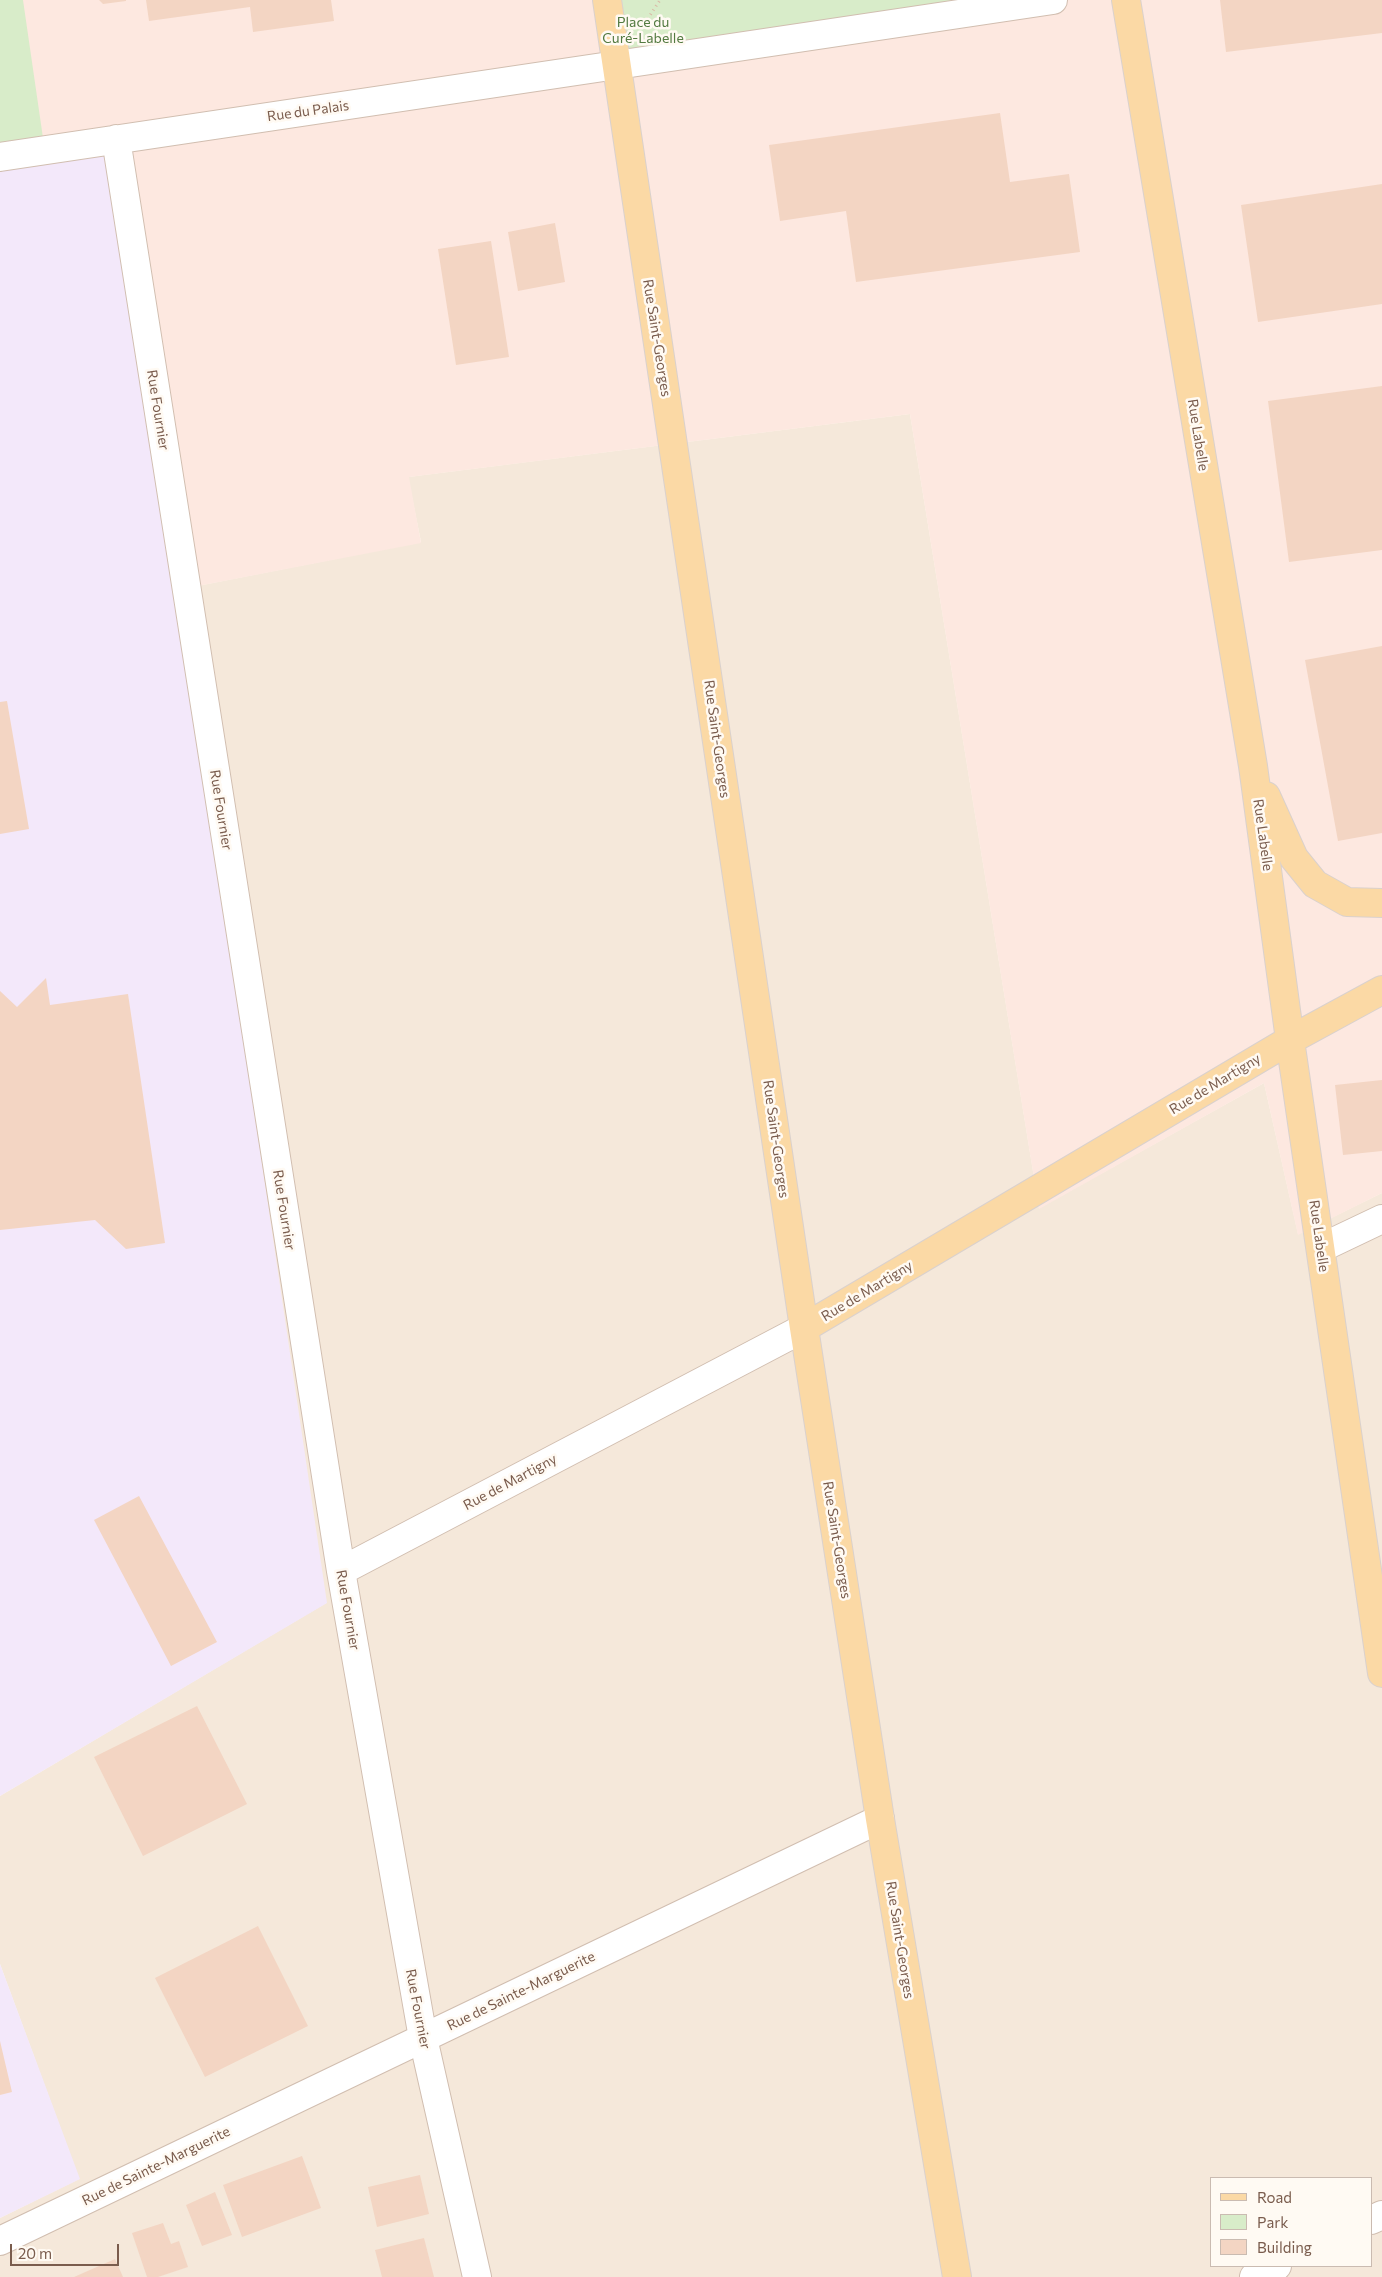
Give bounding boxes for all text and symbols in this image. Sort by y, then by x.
park label: Place du Curé-Labelle [602,14,684,46]
street label: Rue du Palais [266,97,350,125]
street label: Rue Saint-Georges [639,278,675,398]
street label: Rue Fournier [143,369,173,451]
street label: Rue Labelle [1184,398,1212,472]
street label: Rue Saint-Georges [700,679,734,799]
street label: Rue Fournier [206,769,236,851]
street label: Rue Labelle [1250,798,1276,872]
street label: Rue de Martigny [1166,1050,1264,1118]
street label: Rue Saint-Georges [759,1079,793,1199]
street label: Rue Fournier [269,1169,299,1251]
street label: Rue Labelle [1306,1199,1332,1273]
street label: Rue de Martigny [818,1257,916,1325]
street label: Rue de Martigny [460,1450,560,1514]
street label: Rue Saint-Georges [819,1480,855,1600]
street label: Rue Fournier [333,1569,363,1651]
street label: Rue Saint-Georges [882,1880,918,2000]
street label: Rue de Sainte-Marguerite [444,1948,598,2034]
street label: Rue Fournier [402,1968,434,2050]
street label: Rue de Sainte-Marguerite [79,2123,233,2209]
legend [1210,2177,1372,2267]
text: Road [1257,2188,1292,2206]
text: Park [1257,2213,1288,2231]
scale bar [12,2234,121,2266]
text: Building [1257,2238,1312,2256]
text: 20 m [18,2244,52,2262]

